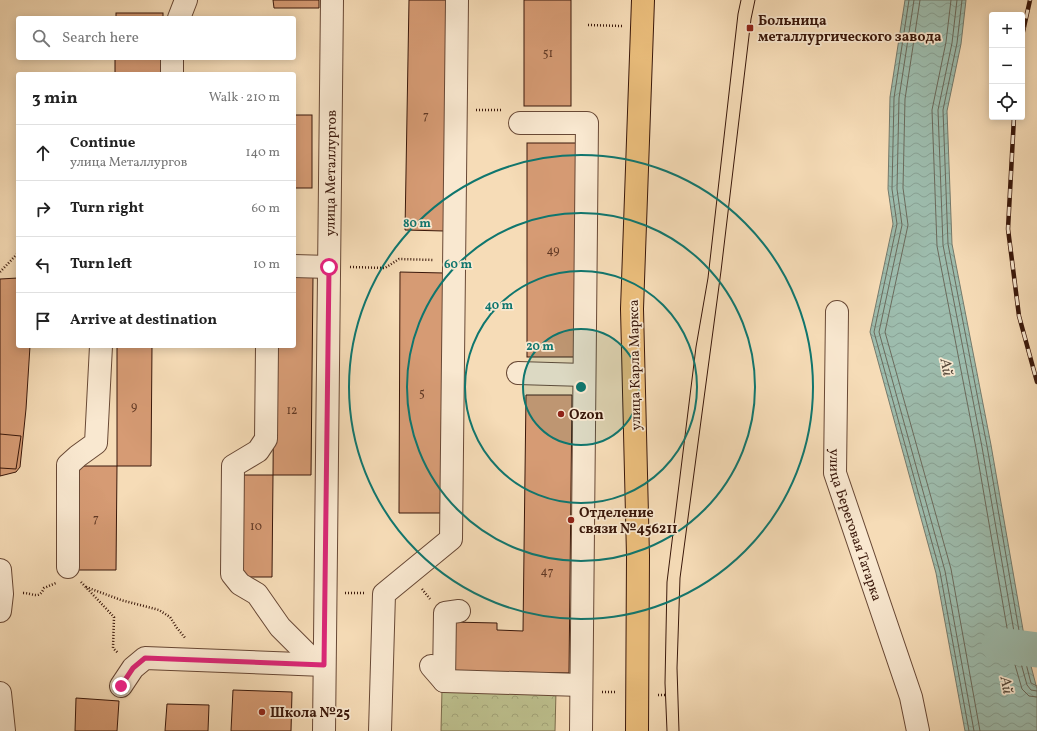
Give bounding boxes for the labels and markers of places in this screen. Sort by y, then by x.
place label: Больница металлургического завода [758,12,942,47]
marker: Больница металлургического завода [745,23,755,33]
centre of rings [574,380,588,394]
place label: Ozon [569,406,604,425]
marker: Ozon [556,409,566,419]
place label: Отделение связи №456211 [579,504,678,539]
marker: Отделение связи №456211 [566,515,576,525]
place label: Школа №25 [270,704,350,723]
marker: Школа №25 [257,707,267,717]

